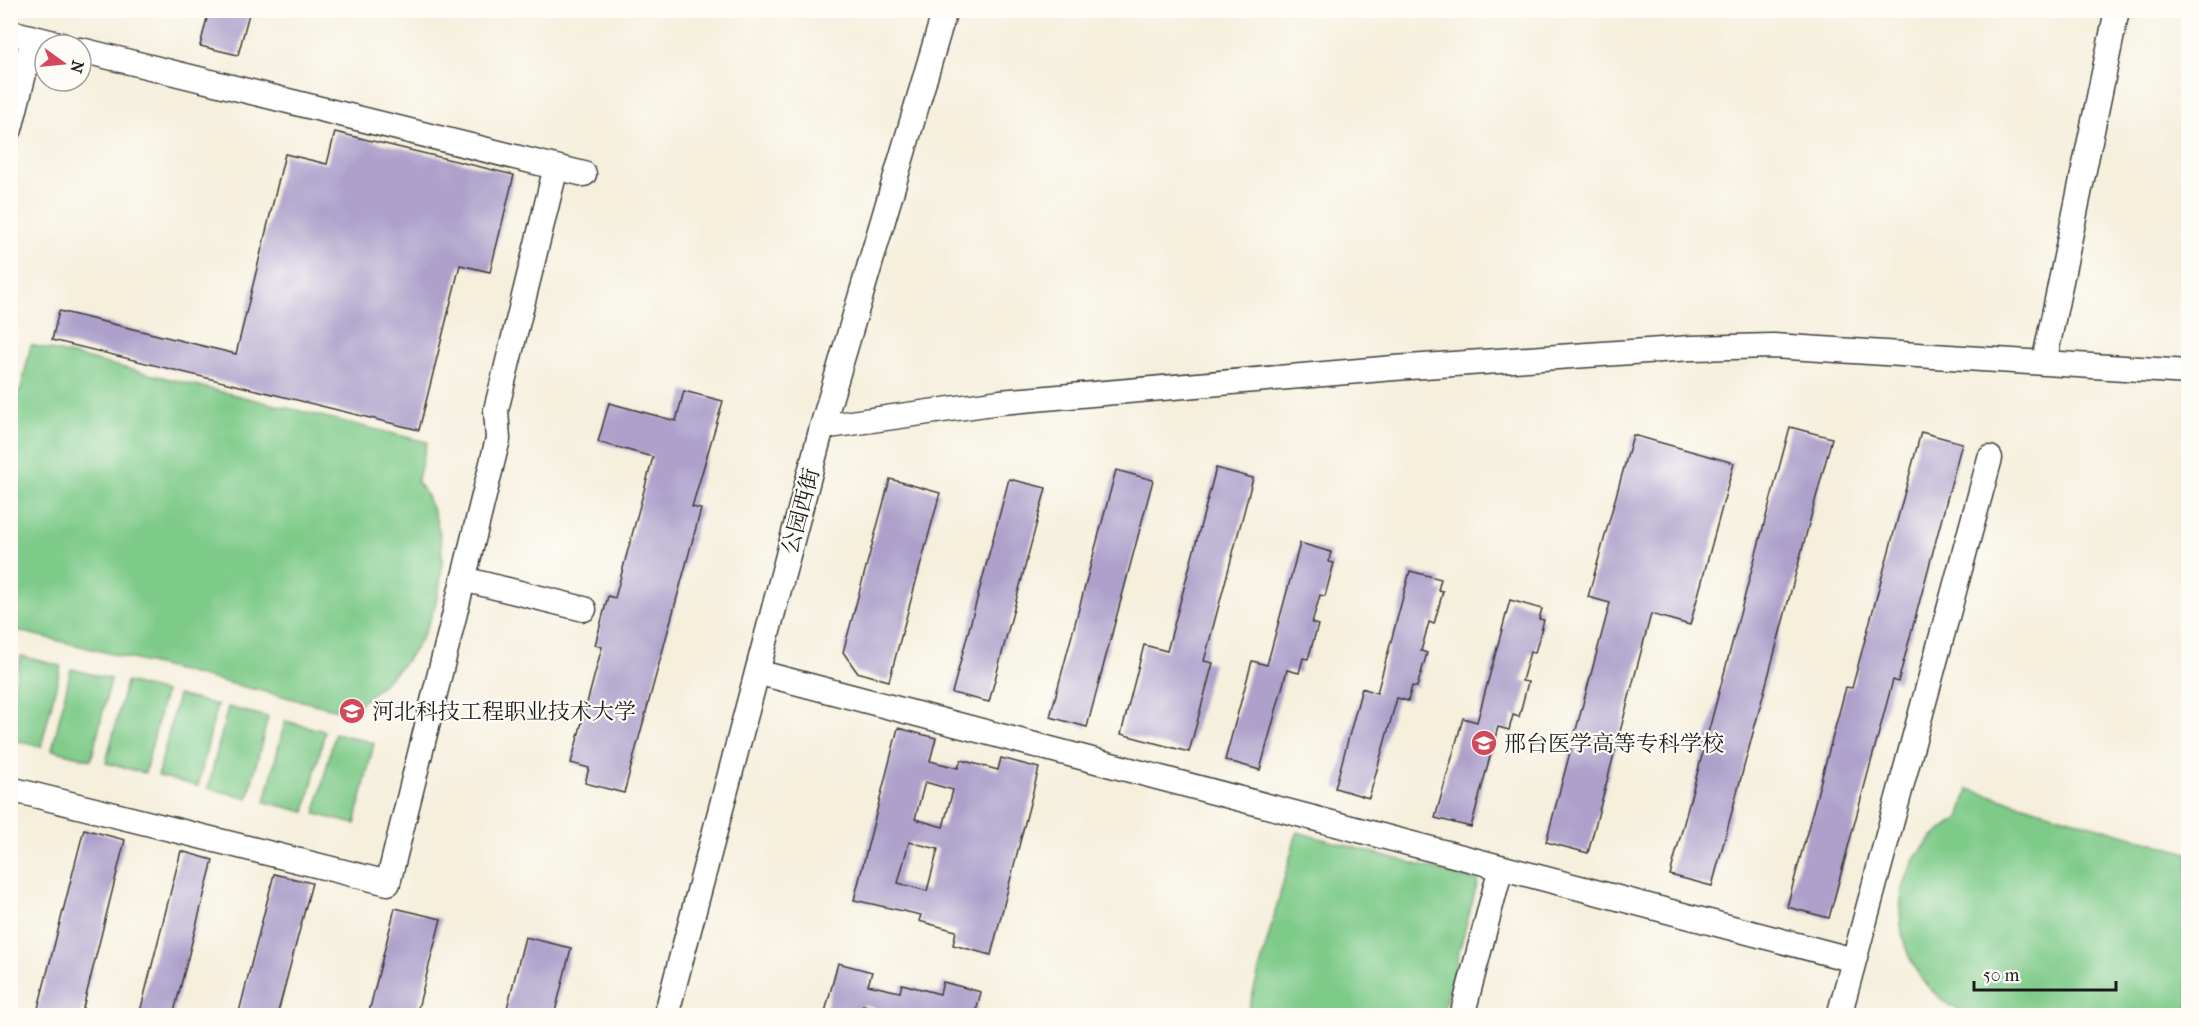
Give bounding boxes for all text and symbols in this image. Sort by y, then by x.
north arrow [33,33,93,93]
text: N [66,58,88,76]
street label: 公园西街 [777,465,825,557]
school or university icon: 河北科技工程职业技术大学 [337,696,367,726]
place label: 河北科技工程职业技术大学 [372,699,636,725]
school or university icon: 邢台医学高等专科学校 [1469,728,1499,758]
place label: 邢台医学高等专科学校 [1504,731,1724,757]
scale bar [1974,954,2116,992]
text: 50 m [1983,965,2020,986]

